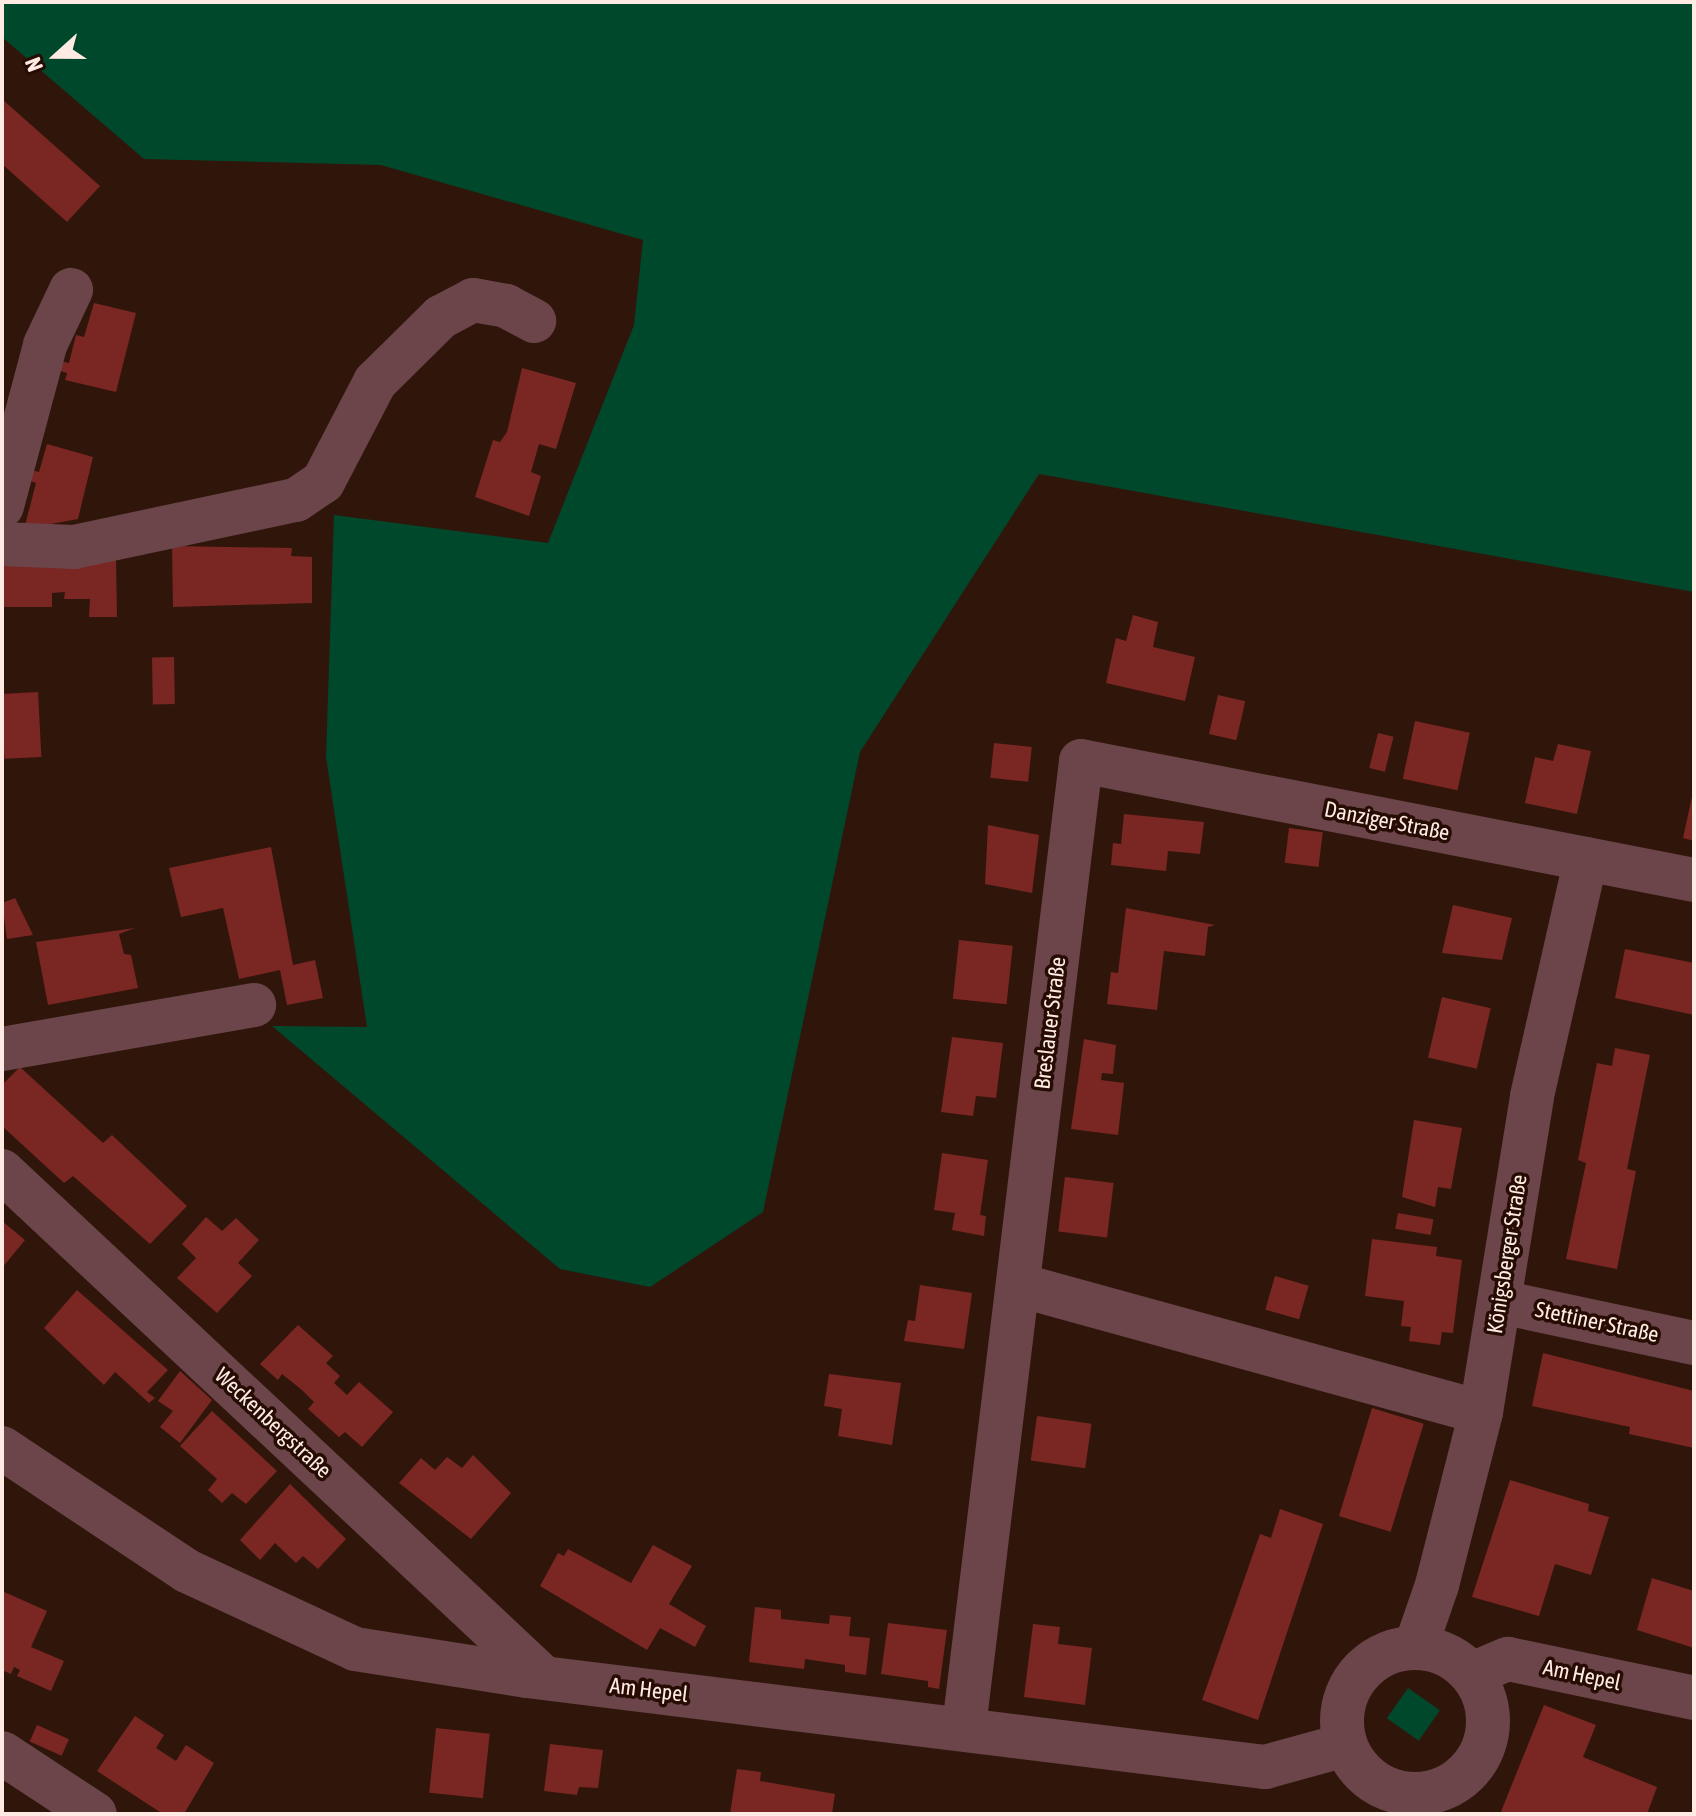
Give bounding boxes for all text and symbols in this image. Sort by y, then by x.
north arrow [16,16,96,96]
text: N [19,54,48,75]
street label: Danziger Straße [1322,796,1452,846]
street label: Breslauer Straße [1029,955,1071,1091]
street label: Königsberger Straße [1481,1173,1533,1335]
street label: Stettiner Straße [1533,1296,1661,1348]
street label: Weckenbergstraße [209,1362,337,1484]
street label: Am Hepel [1541,1654,1623,1696]
street label: Am Hepel [608,1672,690,1708]

